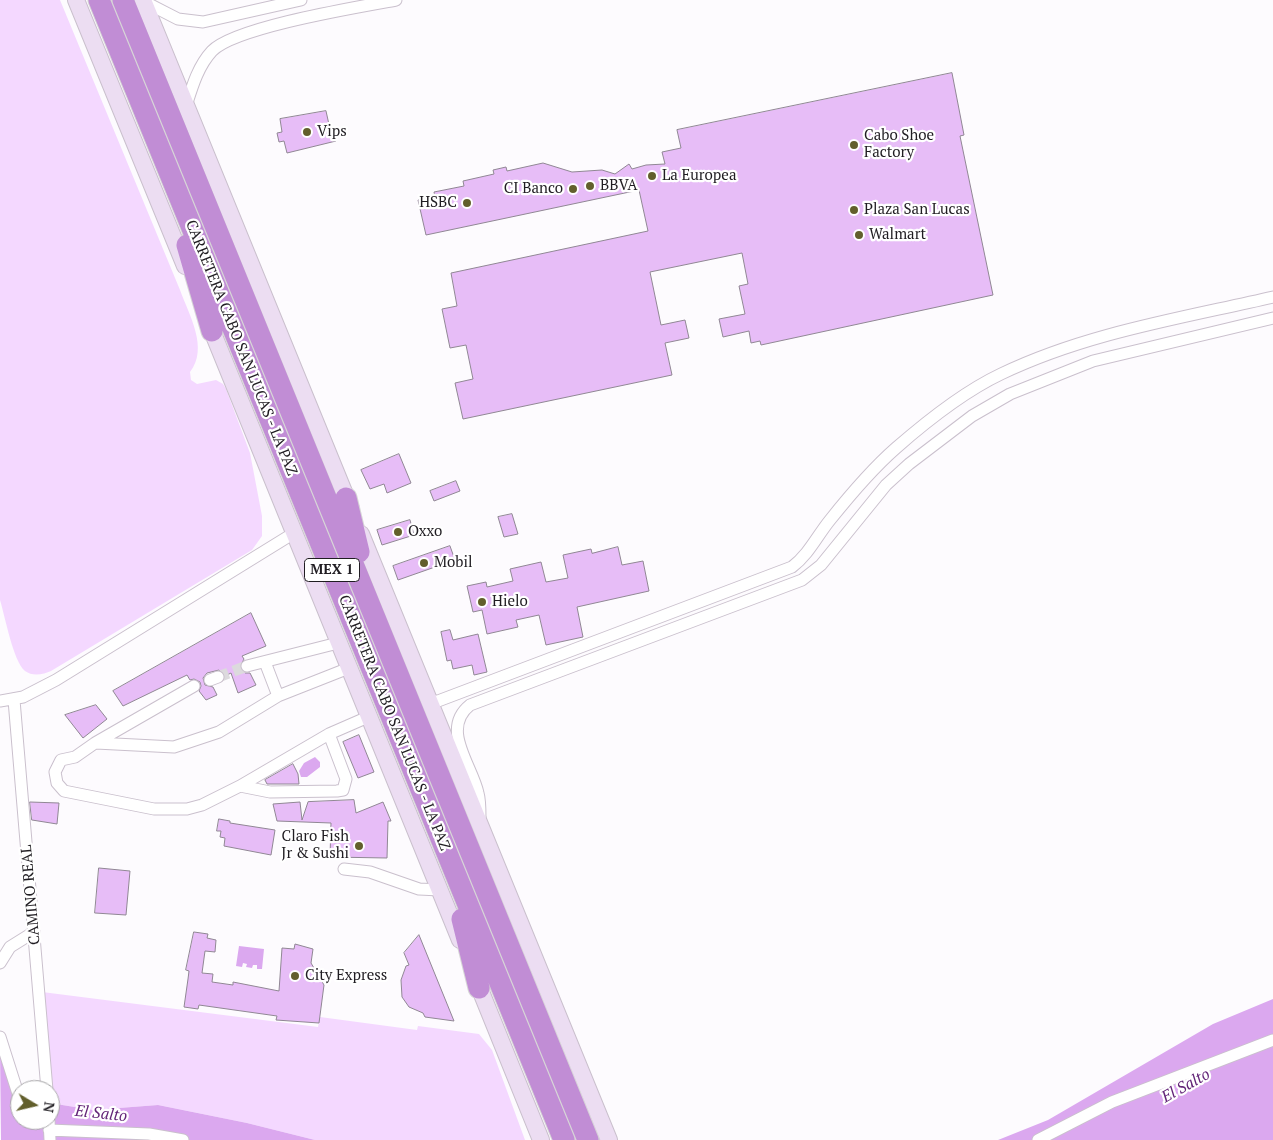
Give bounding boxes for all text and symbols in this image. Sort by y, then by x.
place label: Vips [317,123,347,141]
marker: Vips [301,126,313,138]
place label: Cabo Shoe Factory [864,127,934,162]
marker: Cabo Shoe Factory [848,139,860,151]
place label: La Europea [662,167,736,185]
marker: La Europea [646,170,658,182]
place label: BBVA [600,177,637,195]
place label: CI Banco [504,180,563,198]
marker: BBVA [584,180,596,192]
marker: CI Banco [567,183,579,195]
place label: HSBC [419,194,457,212]
marker: HSBC [461,197,473,209]
place label: Plaza San Lucas [864,201,970,219]
marker: Plaza San Lucas [848,204,860,216]
street label: CARRETERA CABO SAN LUCAS - LA PAZ [181,218,301,478]
place label: Walmart [869,226,926,244]
marker: Walmart [853,229,865,241]
place label: Oxxo [408,523,442,541]
marker: Oxxo [392,526,404,538]
place label: Mobil [434,554,473,572]
marker: Mobil [418,557,430,569]
road number: MEX 1 [304,558,360,582]
street label: CARRETERA CABO SAN LUCAS - LA PAZ [334,593,454,853]
place label: Hielo [492,593,528,611]
marker: Hielo [476,596,488,608]
place label: Claro Fish Jr & Sushi [281,828,349,863]
marker: Claro Fish Jr & Sushi [353,840,365,852]
street label: CAMINO REAL [18,844,44,946]
place label: City Express [305,967,387,985]
marker: City Express [289,970,301,982]
water label: El Salto [1158,1065,1214,1107]
north arrow [10,1080,60,1130]
text: N [39,1101,60,1114]
water label: El Salto [74,1102,128,1126]

